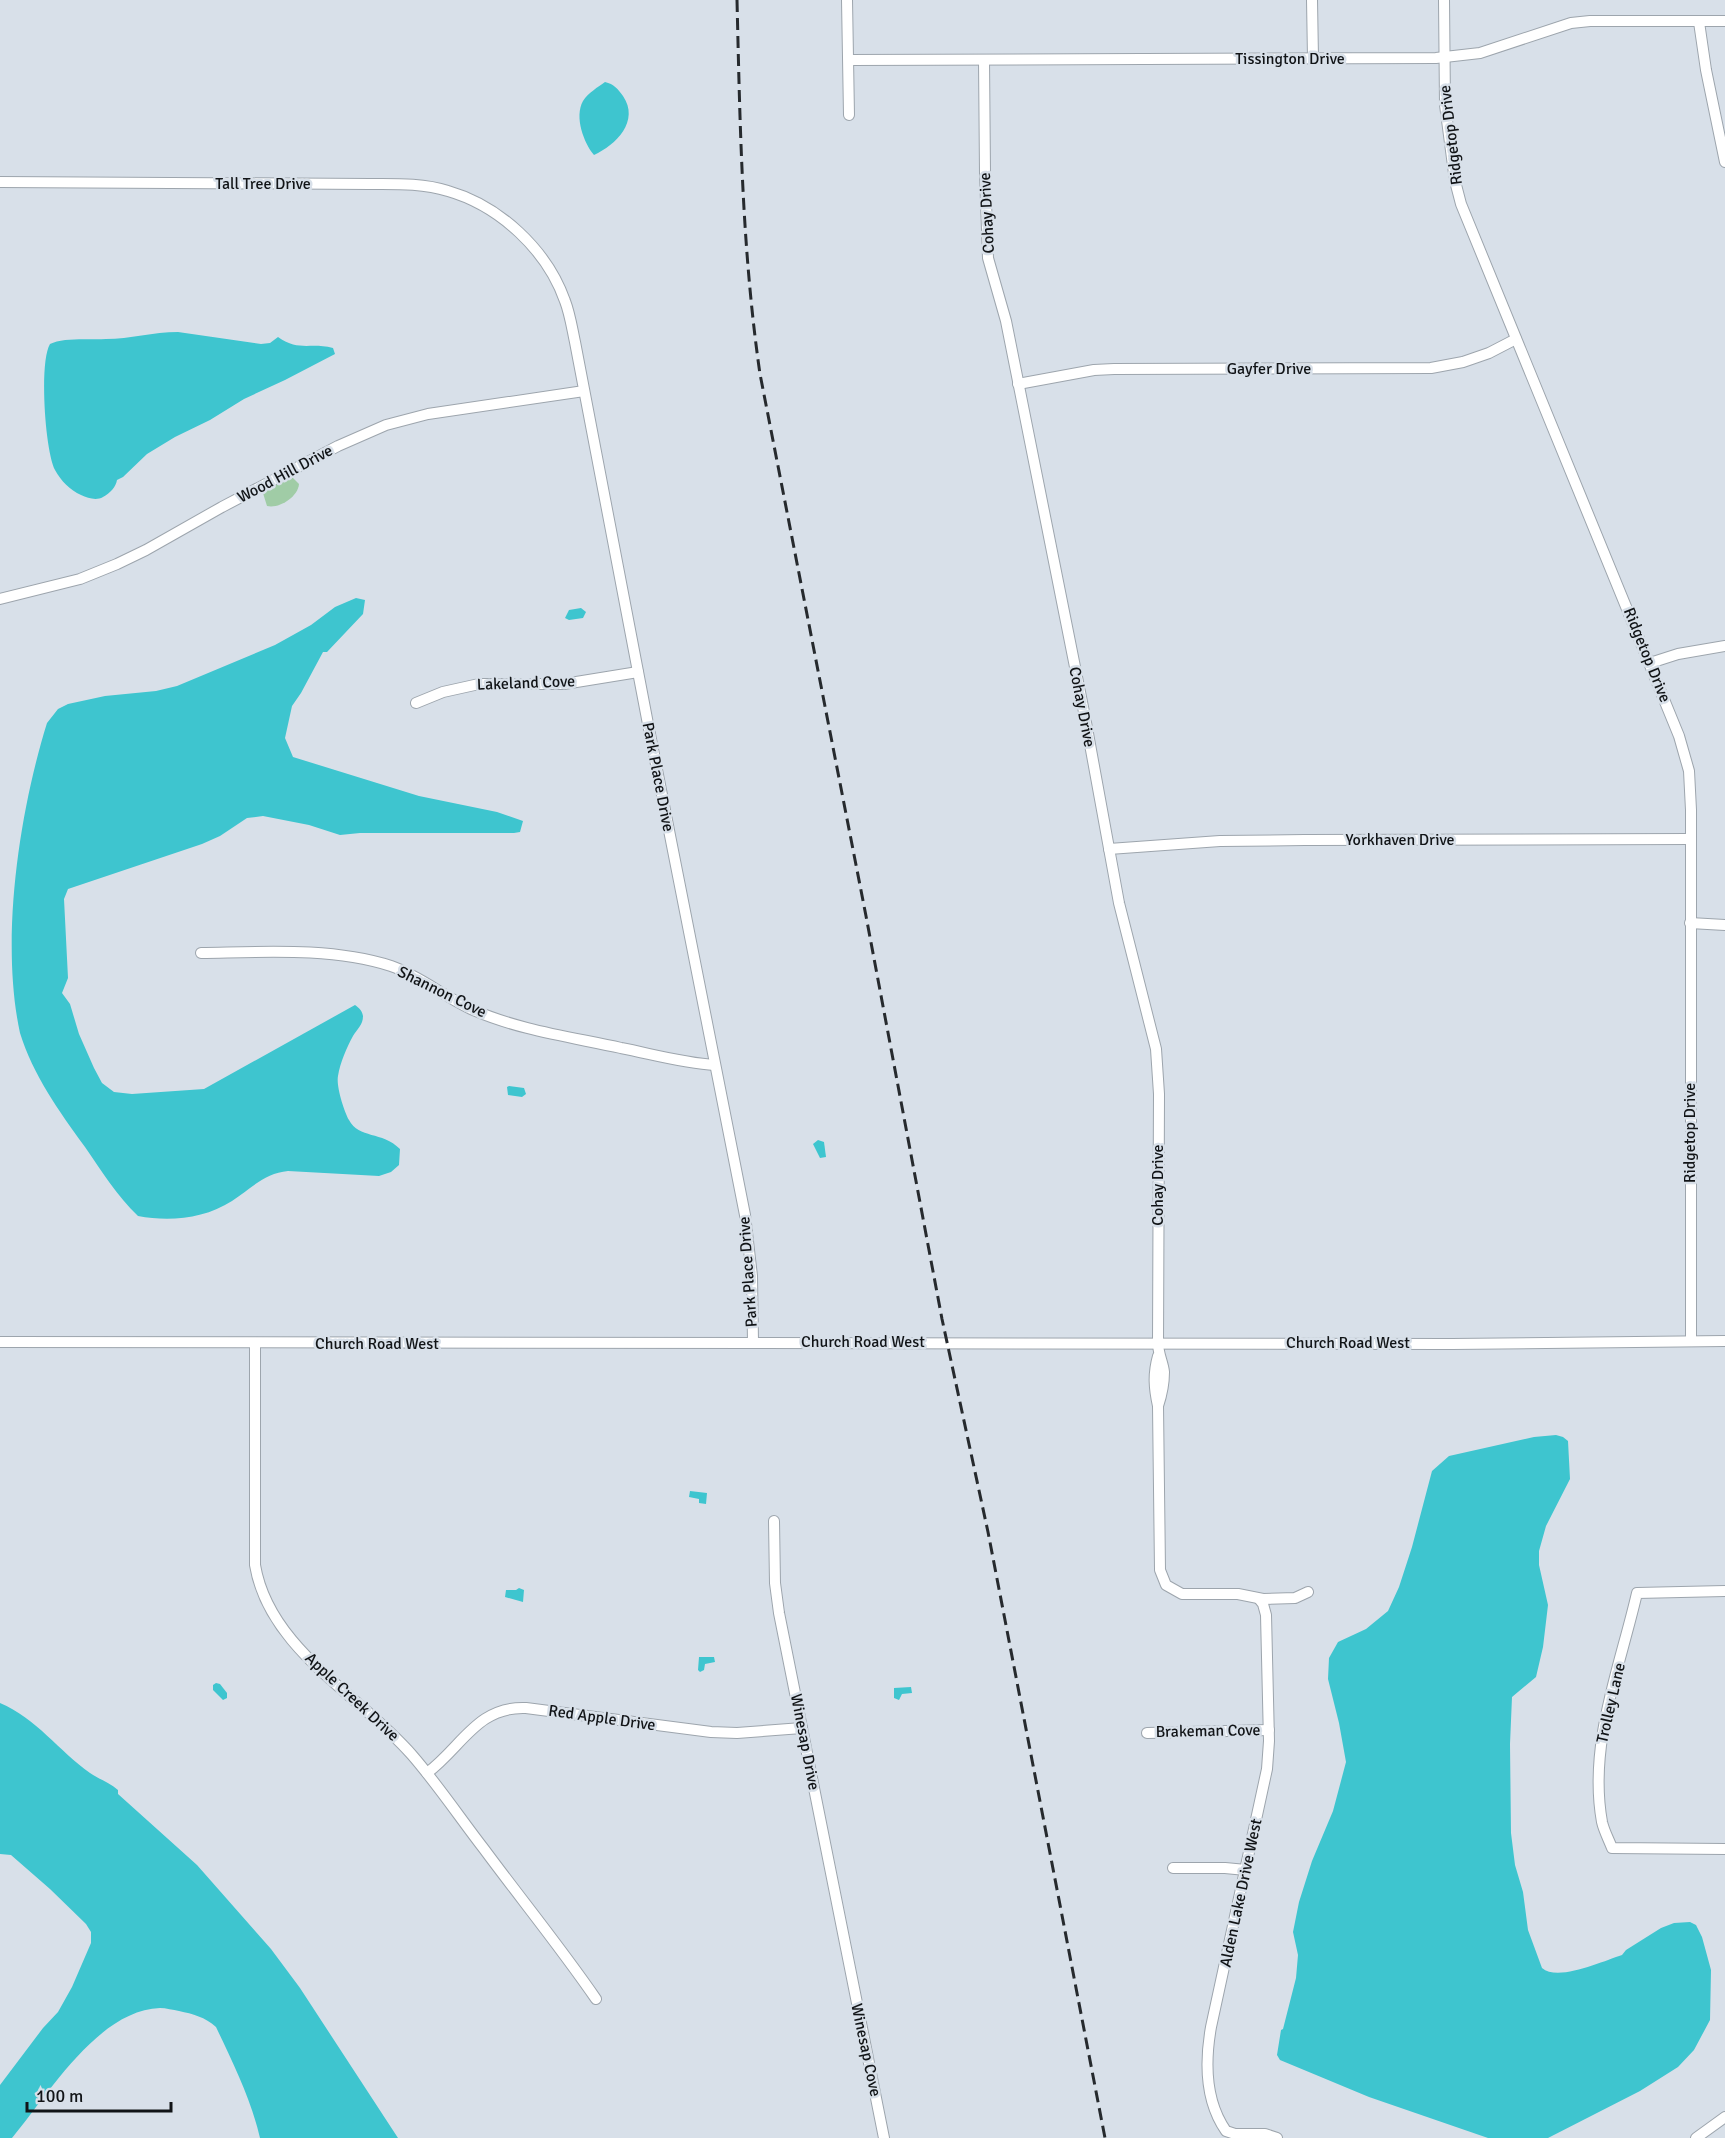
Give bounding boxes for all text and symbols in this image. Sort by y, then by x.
street label: Tissington Drive [1235,49,1345,69]
street label: Ridgetop Drive [1435,84,1467,186]
street label: Cohay Drive [975,172,999,254]
street label: Tall Tree Drive [215,174,311,194]
street label: Gayfer Drive [1227,359,1311,379]
street label: Wood Hill Drive [234,440,336,508]
street label: Ridgetop Drive [1619,605,1675,705]
street label: Cohay Drive [1064,665,1100,749]
street label: Lakeland Cove [476,671,576,695]
street label: Park Place Drive [638,721,678,833]
street label: Yorkhaven Drive [1345,830,1455,850]
street label: Shannon Cove [394,962,490,1022]
street label: Ridgetop Drive [1680,1083,1700,1183]
street label: Cohay Drive [1148,1144,1168,1226]
street label: Park Place Drive [734,1216,762,1328]
street label: Church Road West [801,1332,925,1352]
street label: Church Road West [1286,1333,1410,1353]
street label: Church Road West [315,1334,439,1354]
street label: Apple Creek Drive [301,1648,403,1746]
street label: Trolley Lane [1592,1661,1630,1745]
street label: Winesap Drive [786,1692,824,1792]
street label: Red Apple Drive [547,1701,657,1735]
street label: Brakeman Cove [1155,1720,1261,1742]
street label: Alden Lake Drive West [1215,1816,1267,1969]
street label: Winesap Cove [846,2002,886,2098]
scale bar [27,2075,171,2113]
text: 100 m [36,2085,83,2107]

